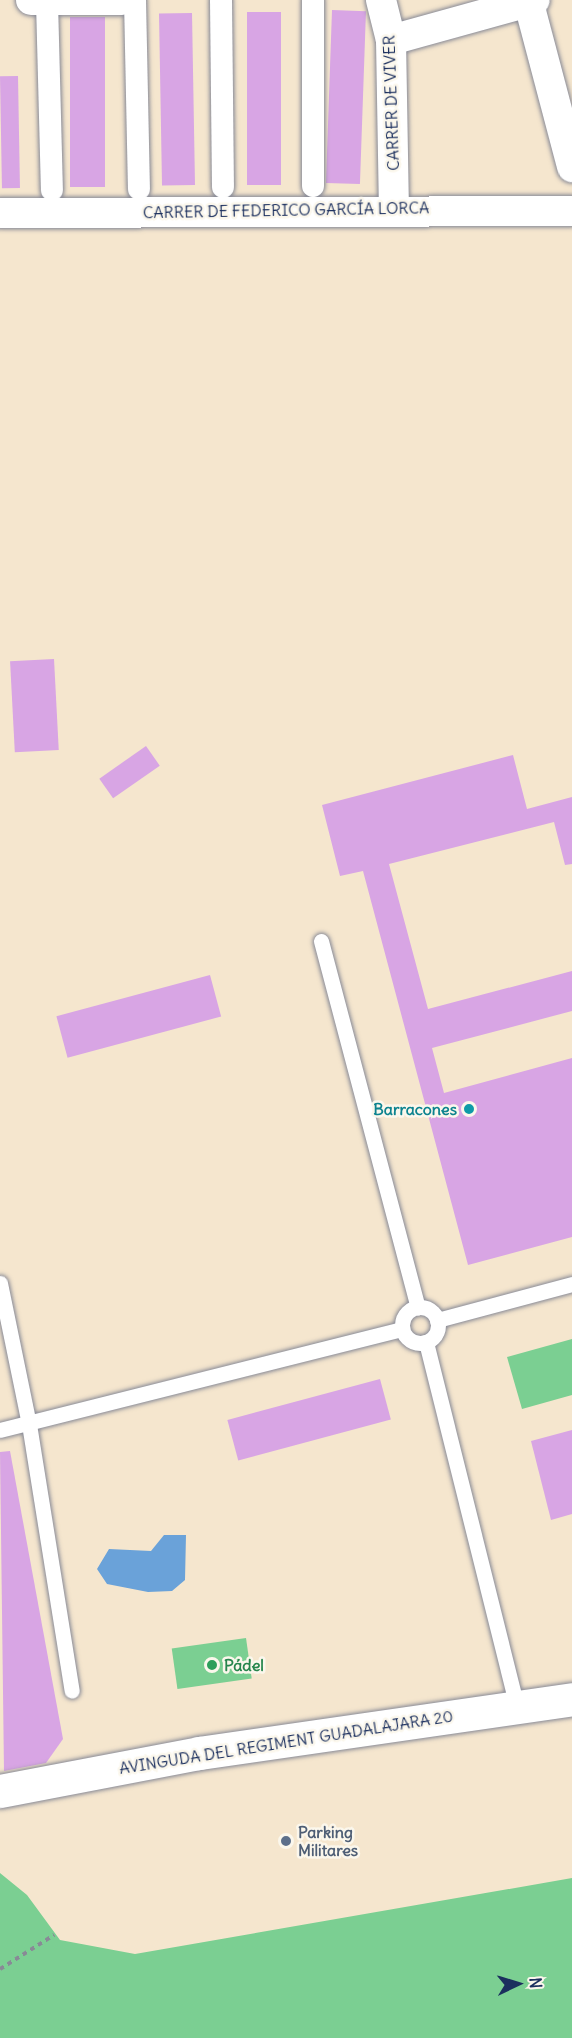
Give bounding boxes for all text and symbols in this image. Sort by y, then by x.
street label: CARRER DE VIVER [379,35,403,171]
street label: CARRER DE FEDERICO GARCÍA LORCA [143,198,429,222]
place label: Barracones [373,1099,457,1119]
marker: Barracones [462,1102,476,1116]
place label: Pádel [224,1655,264,1675]
marker: Pádel [205,1658,219,1672]
street label: AVINGUDA DEL REGIMENT GUADALAJARA 20 [118,1706,454,1778]
place label: Parking Militares [298,1822,358,1860]
marker: Parking Militares [279,1834,293,1848]
north arrow [488,1954,548,2014]
text: N [526,1977,546,1989]

